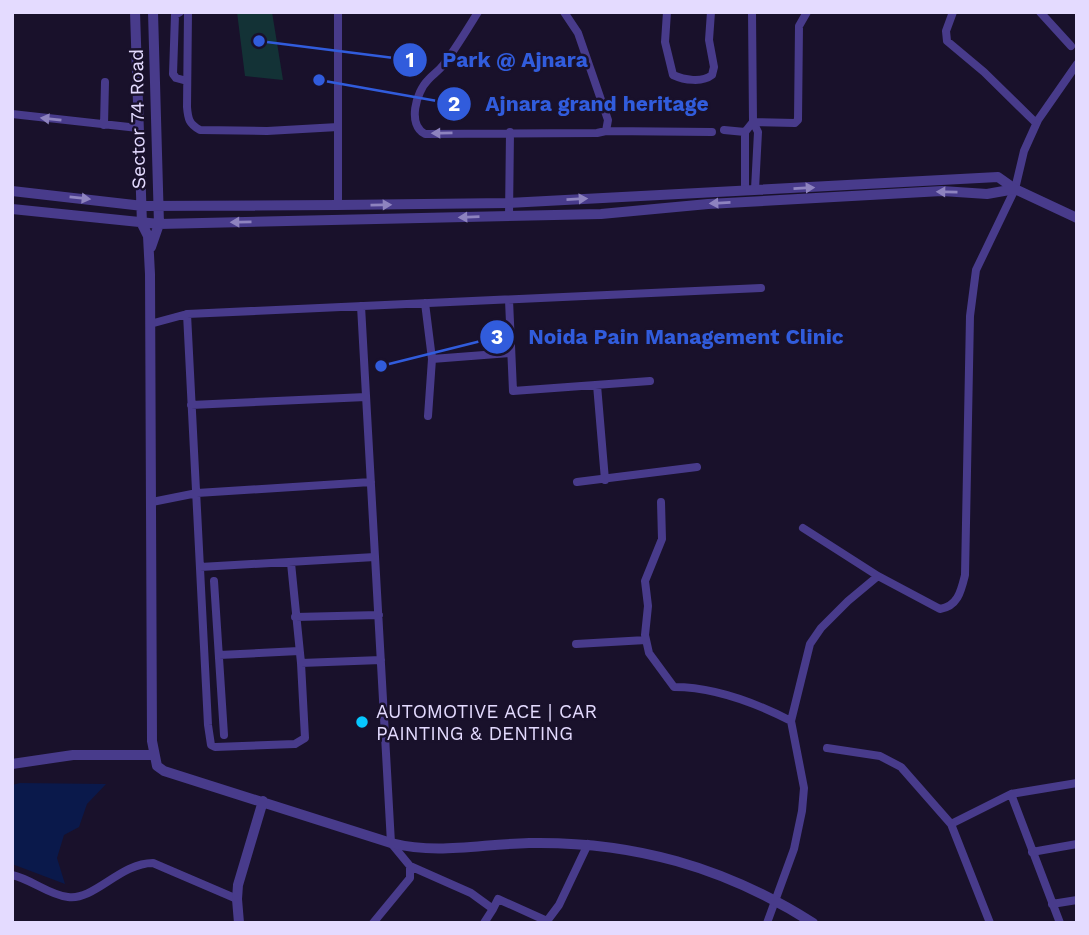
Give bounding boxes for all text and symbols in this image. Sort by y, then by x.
callout: Park @ Ajnara [393,39,602,81]
text: 1 [405,47,415,72]
text: Park @ Ajnara [442,47,589,72]
street label: Sector 74 Road [125,49,150,189]
callout: Ajnara grand heritage [437,83,723,125]
text: 2 [448,91,460,116]
text: Ajnara grand heritage [485,91,709,116]
one-way arrow [40,113,62,124]
one-way arrow [431,127,453,139]
one-way arrow [793,182,815,193]
one-way arrow [936,186,958,198]
one-way arrow [69,193,91,204]
one-way arrow [566,193,588,204]
one-way arrow [709,198,731,209]
one-way arrow [370,199,392,210]
one-way arrow [457,211,479,222]
one-way arrow [230,217,252,228]
callout: Noida Pain Management Clinic [479,316,858,358]
text: 3 [491,324,503,349]
text: Noida Pain Management Clinic [528,324,844,349]
place label: AUTOMOTIVE ACE | CAR PAINTING & DENTING [376,700,597,745]
marker: AUTOMOTIVE ACE | CAR PAINTING & DENTING [354,714,370,730]

